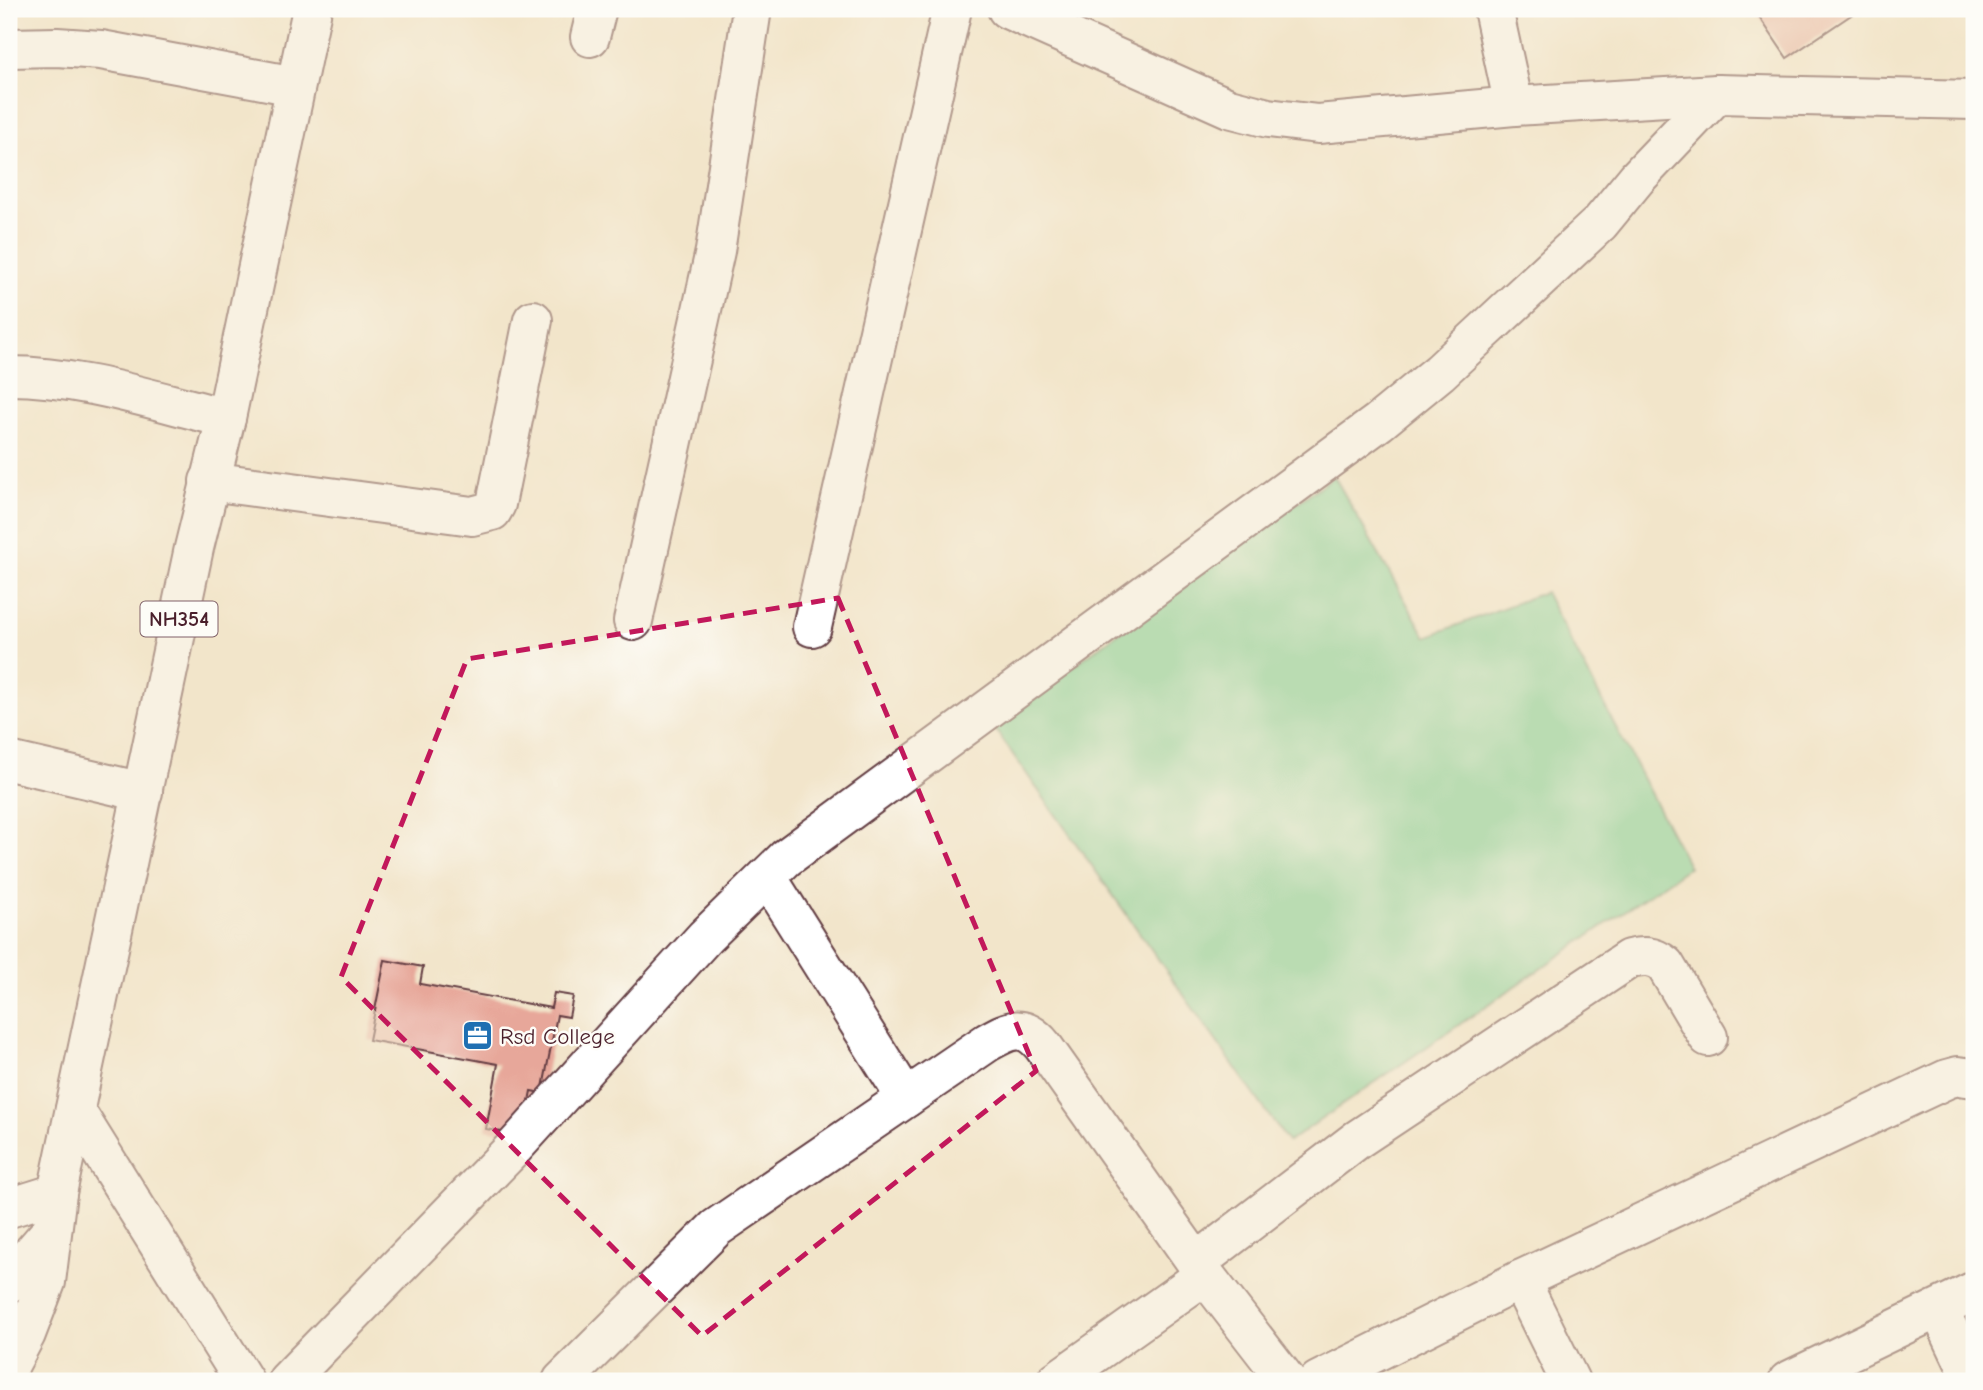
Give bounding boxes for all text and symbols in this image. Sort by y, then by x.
road number: NH354 [140,602,218,636]
office icon: Rsd College [460,1019,494,1053]
place label: Rsd College [500,1023,615,1050]

